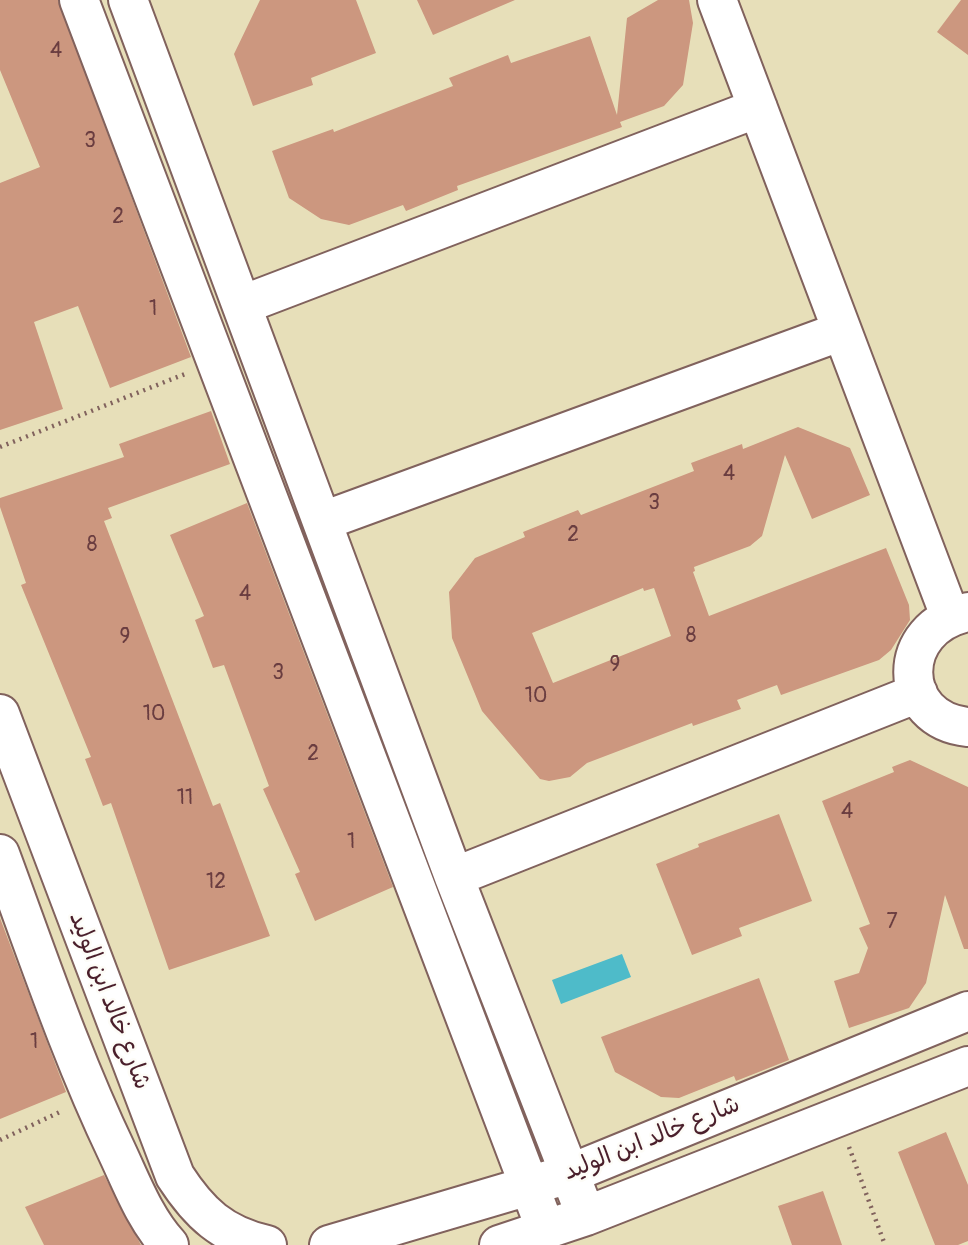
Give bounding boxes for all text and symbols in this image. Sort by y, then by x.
house number: 4 [50,39,62,65]
house number: 3 [84,129,96,155]
house number: 2 [112,205,124,231]
house number: 1 [149,297,157,323]
house number: 4 [723,462,735,488]
house number: 3 [648,491,660,517]
house number: 2 [567,523,579,549]
house number: 8 [87,533,97,559]
house number: 4 [239,582,251,608]
house number: 8 [686,624,696,650]
house number: 9 [120,625,130,651]
house number: 9 [610,653,620,679]
house number: 3 [272,661,284,687]
house number: 10 [525,684,547,710]
house number: 10 [143,702,165,728]
house number: 2 [307,742,319,768]
house number: 11 [177,786,193,812]
house number: 4 [841,800,853,826]
house number: 1 [347,830,355,856]
house number: 12 [206,870,226,896]
street label: شارع خالد ابن الوليد [62,908,156,1094]
house number: 7 [886,910,898,936]
house number: 1 [30,1030,38,1056]
street label: شارع خالد ابن الوليد [560,1091,744,1187]

